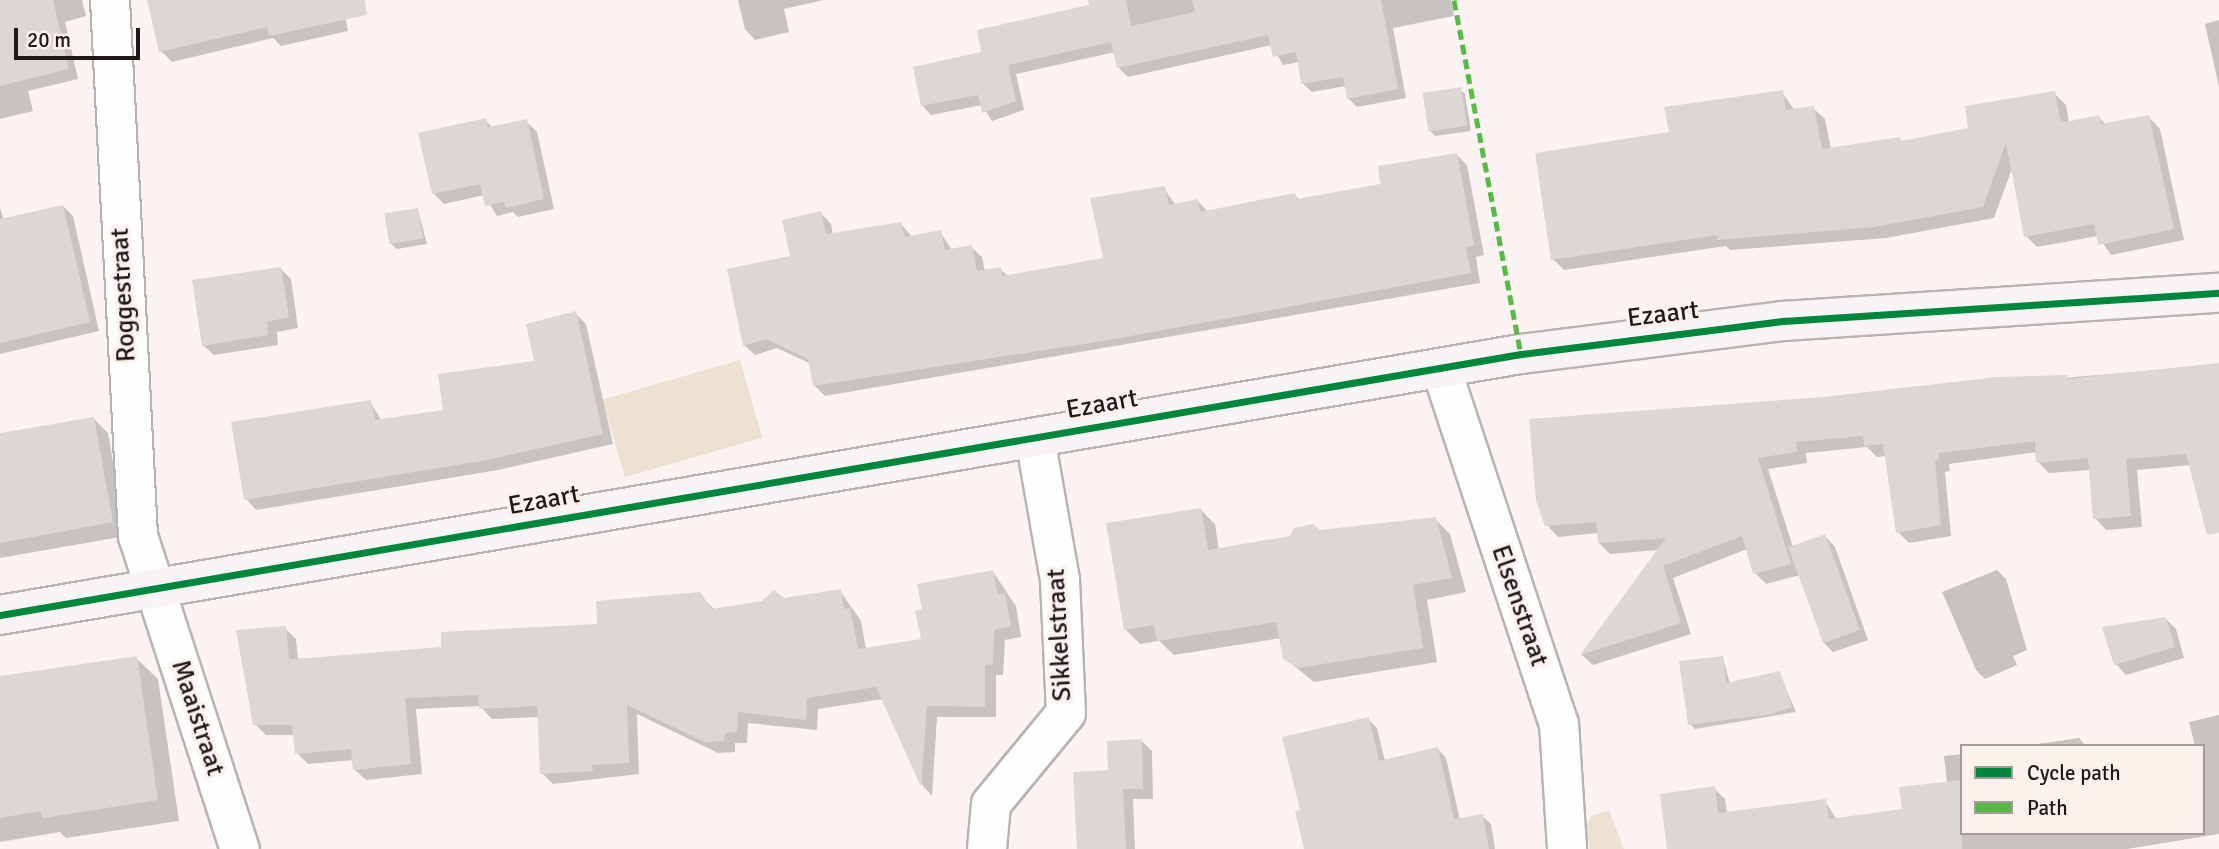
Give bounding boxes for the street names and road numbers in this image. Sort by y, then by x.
street label: Roggestraat [105,227,143,363]
street label: Ezaart [1625,295,1701,335]
street label: Ezaart [1064,383,1140,427]
street label: Ezaart [506,479,582,523]
street label: Elsenstraat [1484,541,1554,671]
street label: Sikkelstraat [1041,568,1079,702]
street label: Maaistraat [164,656,230,780]

